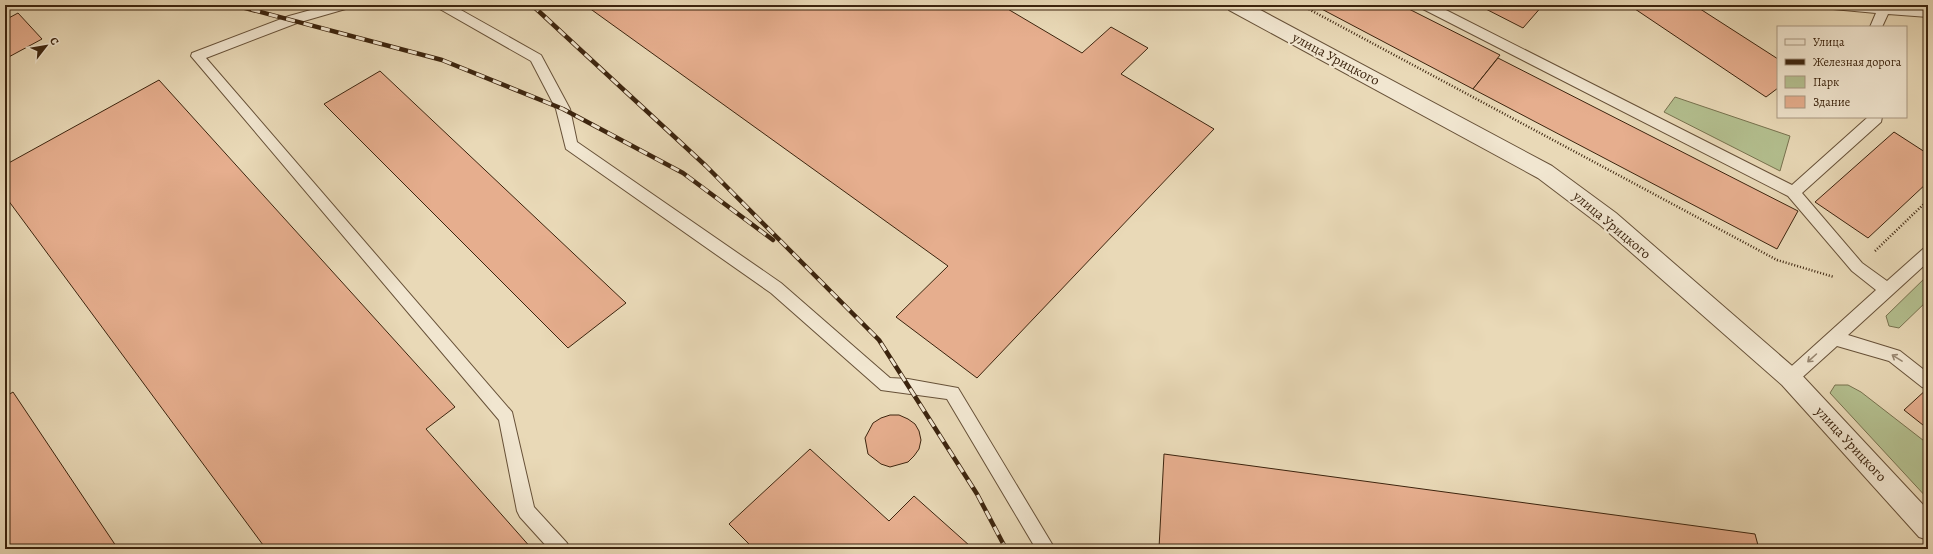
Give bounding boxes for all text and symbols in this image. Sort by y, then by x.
north arrow [26,26,66,66]
legend [1777,26,1907,118]
street label: улица Урицкого [1288,28,1383,90]
text: С [46,34,62,48]
text: Улица [1813,34,1845,50]
text: Железная дорога [1813,54,1902,70]
text: Парк [1813,74,1839,90]
text: Здание [1813,94,1850,110]
street label: улица Урицкого [1568,186,1655,263]
one-way arrow [1807,353,1817,362]
one-way arrow [1891,354,1903,362]
street label: улица Урицкого [1811,402,1891,486]

